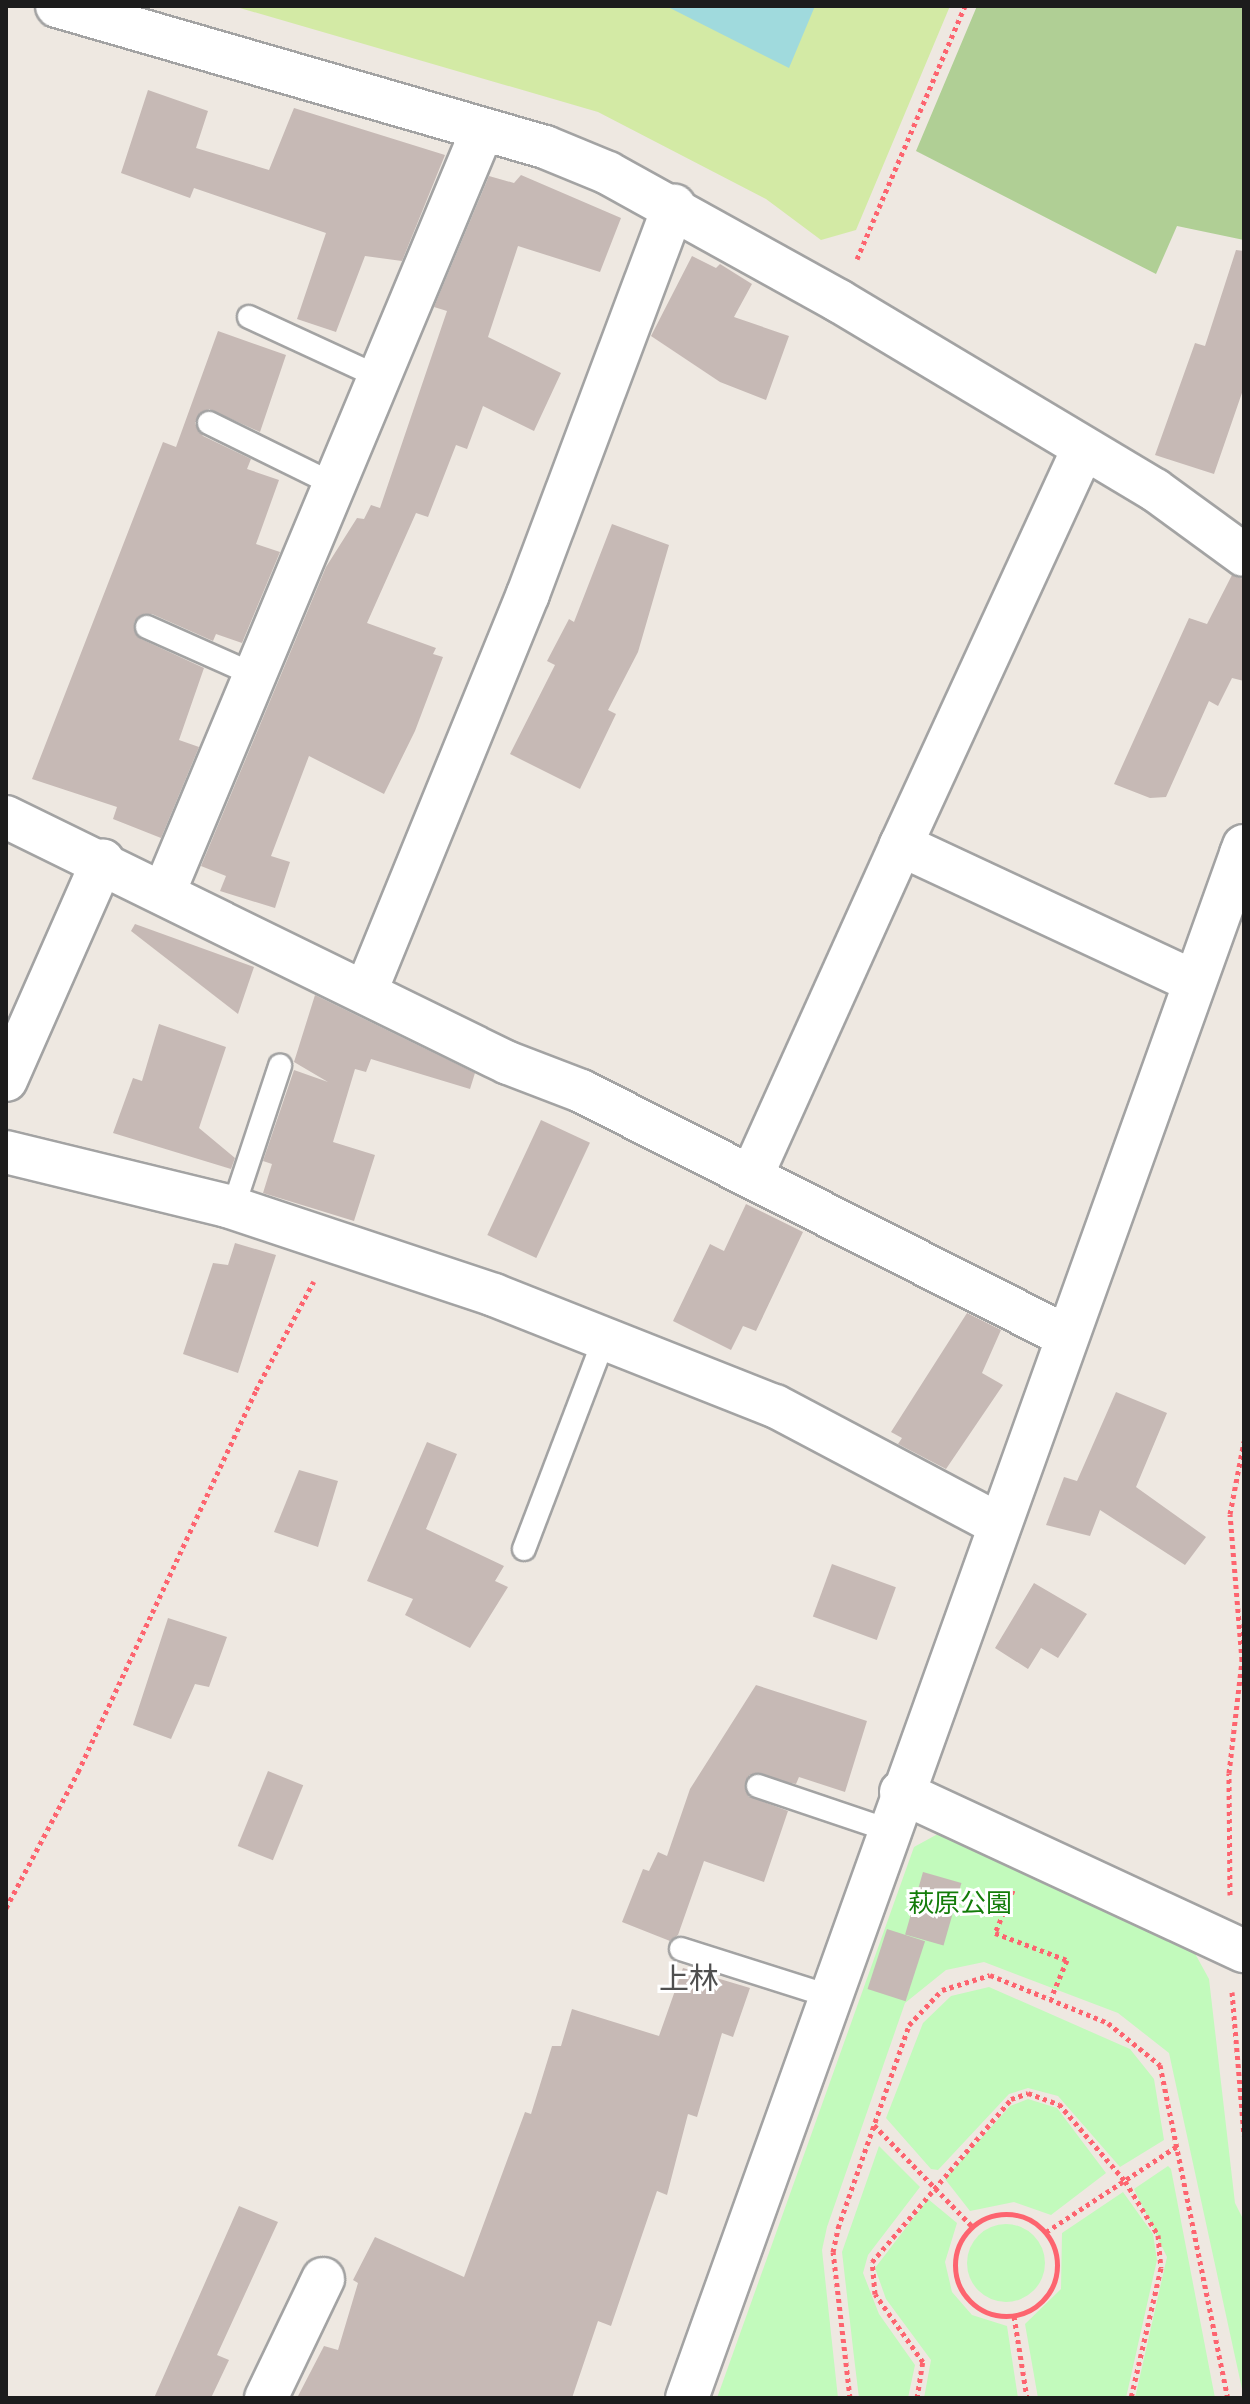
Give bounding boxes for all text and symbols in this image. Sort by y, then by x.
park label: 萩原公園 [908,1888,1012,1920]
district label: 上林 [659,1961,719,1997]

